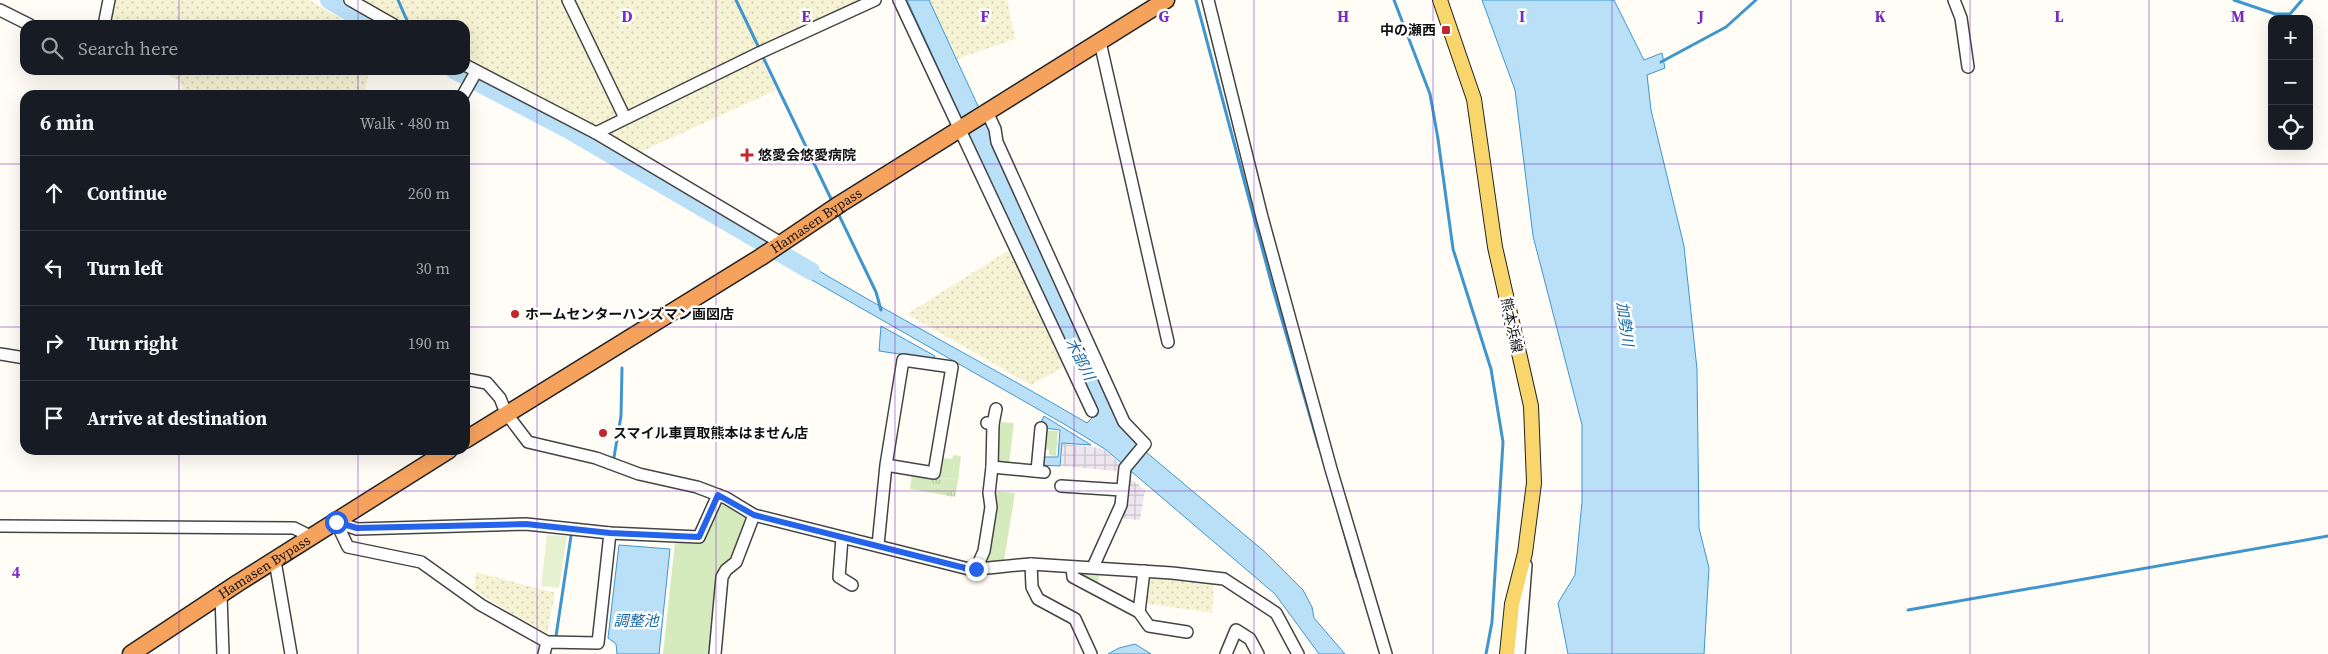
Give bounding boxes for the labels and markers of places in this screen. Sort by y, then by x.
place label: 中の瀬西 [1380,20,1436,40]
marker: 中の瀬西 [1440,24,1452,36]
place label: 悠愛会悠愛病院 [758,145,856,165]
marker: 悠愛会悠愛病院 [740,148,754,162]
place label: ホームセンターハンズマン画図店 [525,304,734,324]
marker: ホームセンターハンズマン画図店 [509,308,521,320]
place label: スマイル車買取熊本はません店 [613,423,808,443]
marker: スマイル車買取熊本はません店 [597,427,609,439]

